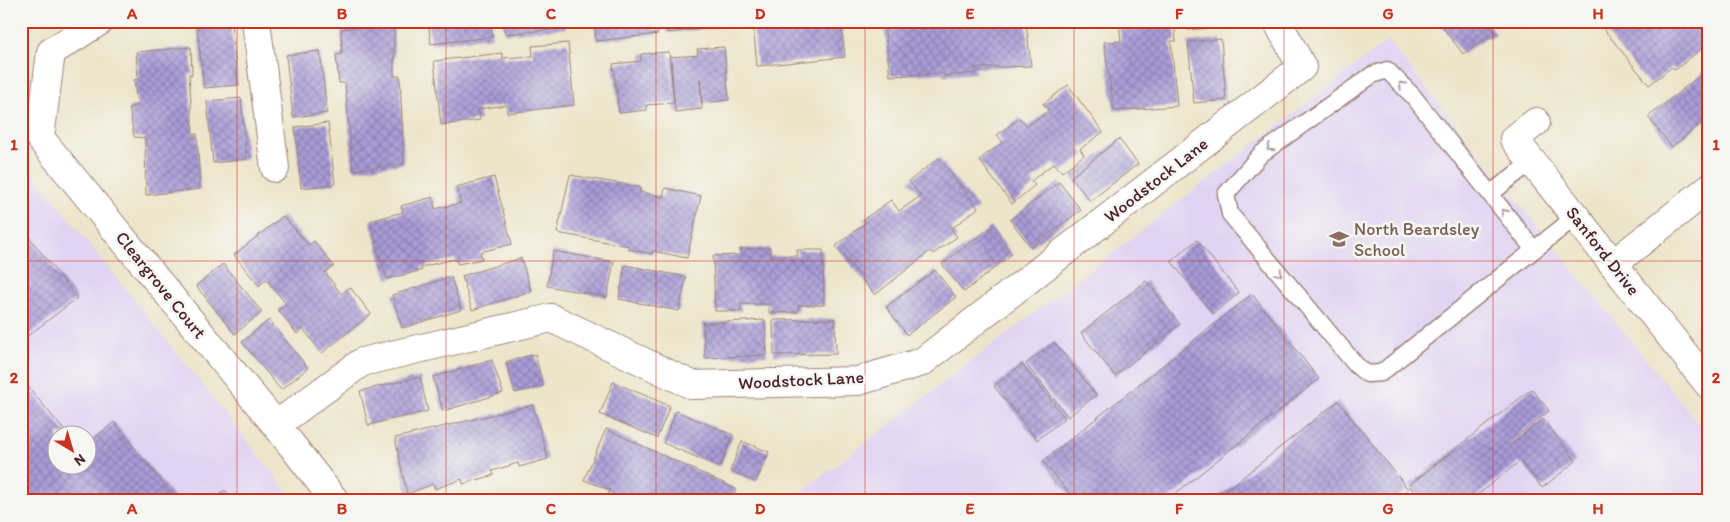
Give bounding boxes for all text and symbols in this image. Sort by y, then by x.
text: A [126,4,138,23]
text: B [337,4,348,23]
text: C [546,4,557,23]
text: D [755,4,766,23]
text: E [966,4,975,23]
text: F [1175,4,1184,23]
text: G [1382,4,1394,23]
text: H [1592,4,1604,23]
one-way arrow [1399,82,1408,91]
street label: Woodstock Lane [1100,133,1212,227]
text: 1 [10,135,18,154]
text: 1 [1712,135,1720,154]
one-way arrow [1267,142,1276,151]
street label: Sanford Drive [1561,202,1645,300]
one-way arrow [1500,208,1509,217]
place label: North Beardsley School [1354,218,1480,261]
street label: Cleargrove Court [111,227,211,343]
school or university icon: North Beardsley School [1328,228,1350,250]
one-way arrow [1274,268,1283,277]
street label: Woodstock Lane [738,366,864,394]
text: 2 [10,368,19,387]
text: 2 [1712,368,1721,387]
north arrow [48,424,98,474]
text: N [71,450,89,469]
text: A [126,499,138,518]
text: B [337,499,348,518]
text: C [546,499,557,518]
text: D [755,499,766,518]
text: E [966,499,975,518]
text: F [1175,499,1184,518]
text: G [1382,499,1394,518]
text: H [1592,499,1604,518]

